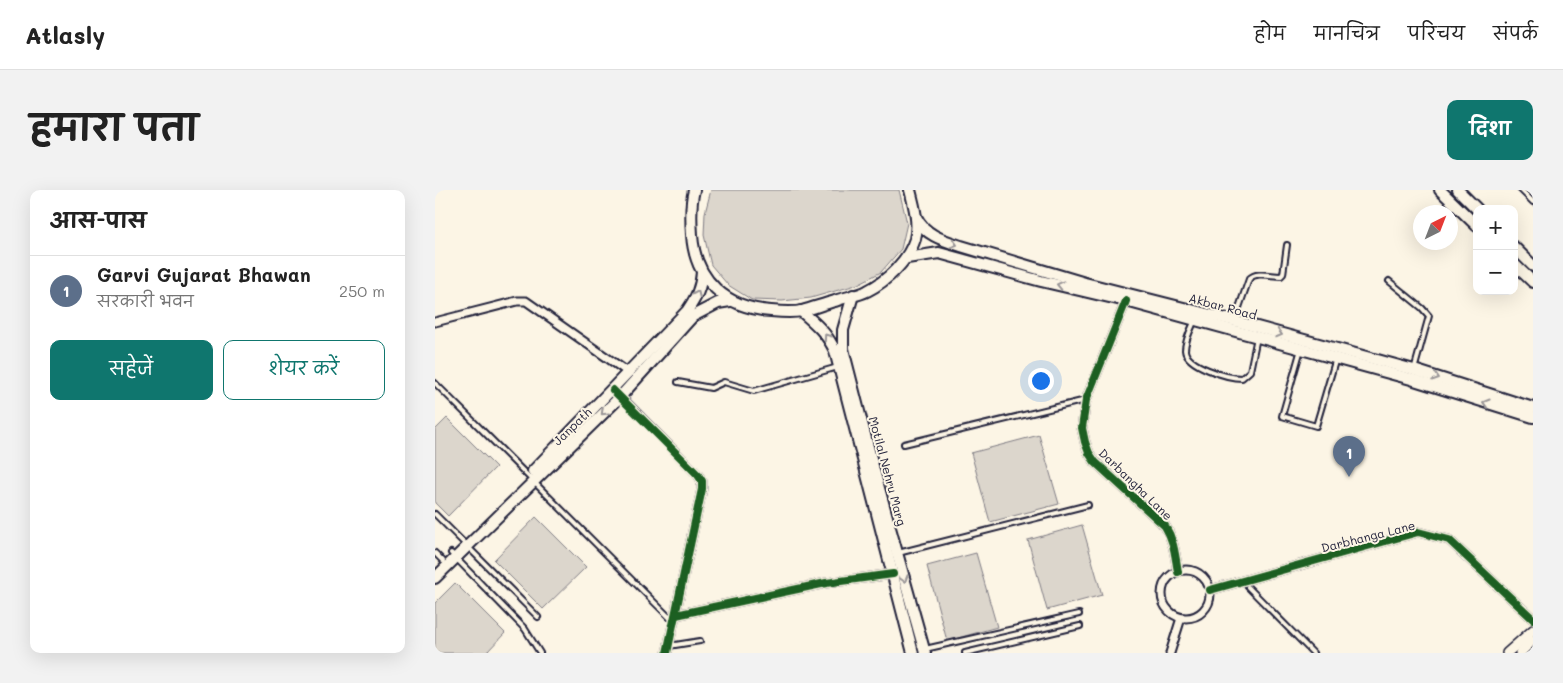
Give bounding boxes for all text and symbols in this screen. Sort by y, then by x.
text: Atlasly [25,19,105,50]
text: होम [1254,21,1286,45]
text: मानचित्र [1314,21,1380,45]
text: परिचय [1408,21,1465,45]
text: संपर्क [1493,21,1538,45]
button: दिशा [1447,100,1533,160]
text: हमारा पता [30,103,198,149]
north arrow [1413,205,1458,250]
map controls [1473,205,1518,295]
button: + [1473,205,1518,250]
text: आस-पास [50,206,146,233]
one-way arrow [949,238,958,248]
button: − [1473,250,1518,295]
text: Garvi Gujarat Bhawan [97,262,311,287]
text: 1 [62,280,70,301]
text: 250 m [339,280,385,301]
one-way arrow [1055,280,1064,291]
street label: Akbar Road [1187,289,1259,323]
text: सरकारी भवन [97,290,194,311]
one-way arrow [691,290,702,299]
one-way arrow [1275,328,1284,339]
one-way arrow [824,333,833,342]
button: सहेजें [50,340,213,400]
button: शेयर करें [223,340,385,400]
your location [1028,368,1054,394]
one-way arrow [1431,371,1439,381]
one-way arrow [1483,398,1491,408]
street label: Janpath [549,404,595,448]
one-way arrow [601,406,610,415]
street label: Motilal Nehru Marg [866,415,910,527]
pin: 1 [1333,436,1365,477]
street label: Darbangha Lane [1096,445,1176,523]
street label: Darbhanga Lane [1319,517,1417,555]
one-way arrow [898,575,909,584]

